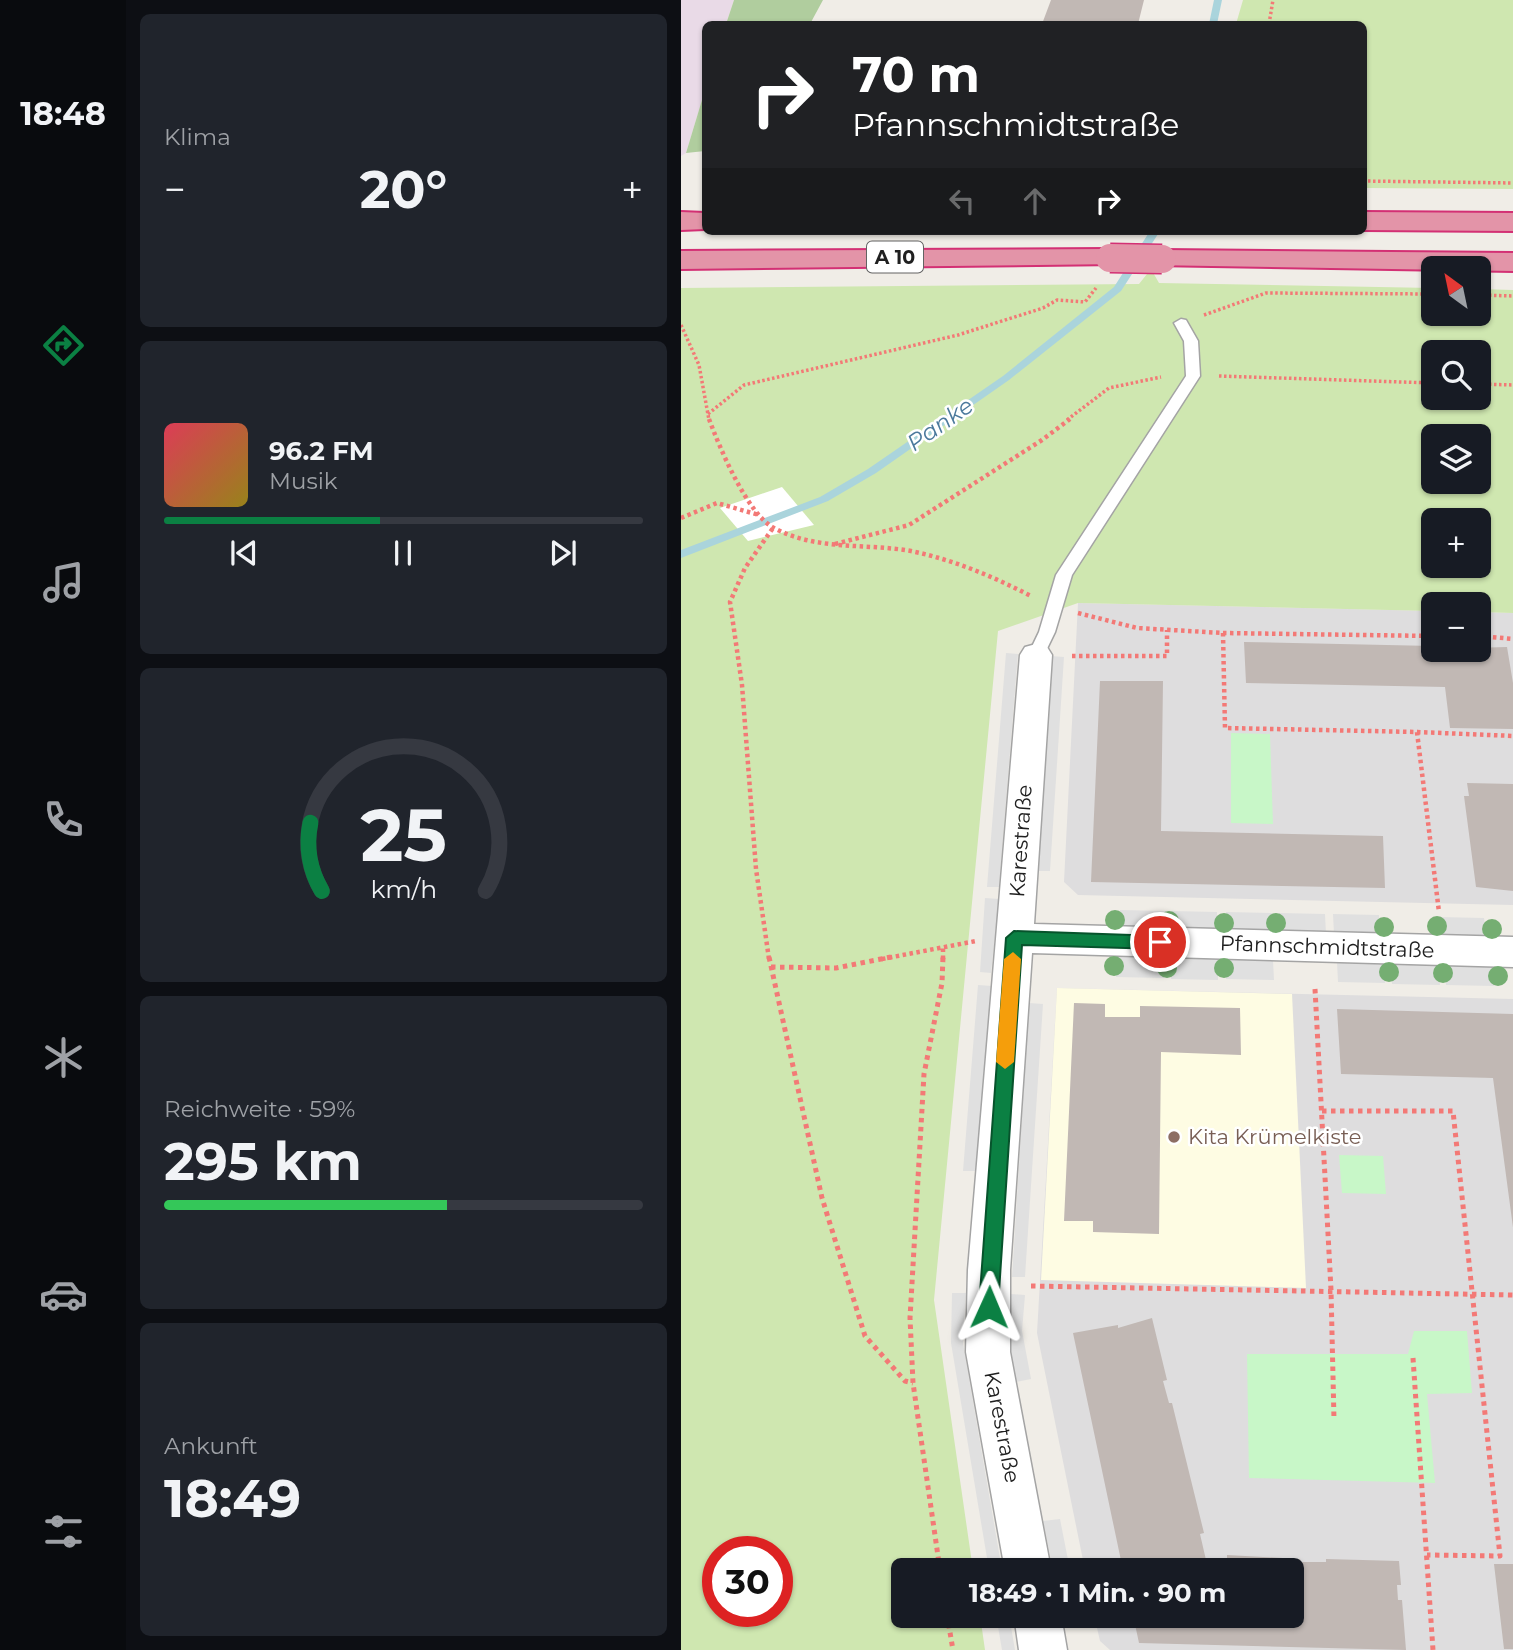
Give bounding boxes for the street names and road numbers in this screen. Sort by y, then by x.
road number: A 10 [867,242,923,272]
street label: Karestraße [1004,784,1037,898]
street label: Pfannschmidtstraße [1219,930,1435,963]
street label: Karestraße [979,1369,1026,1485]

